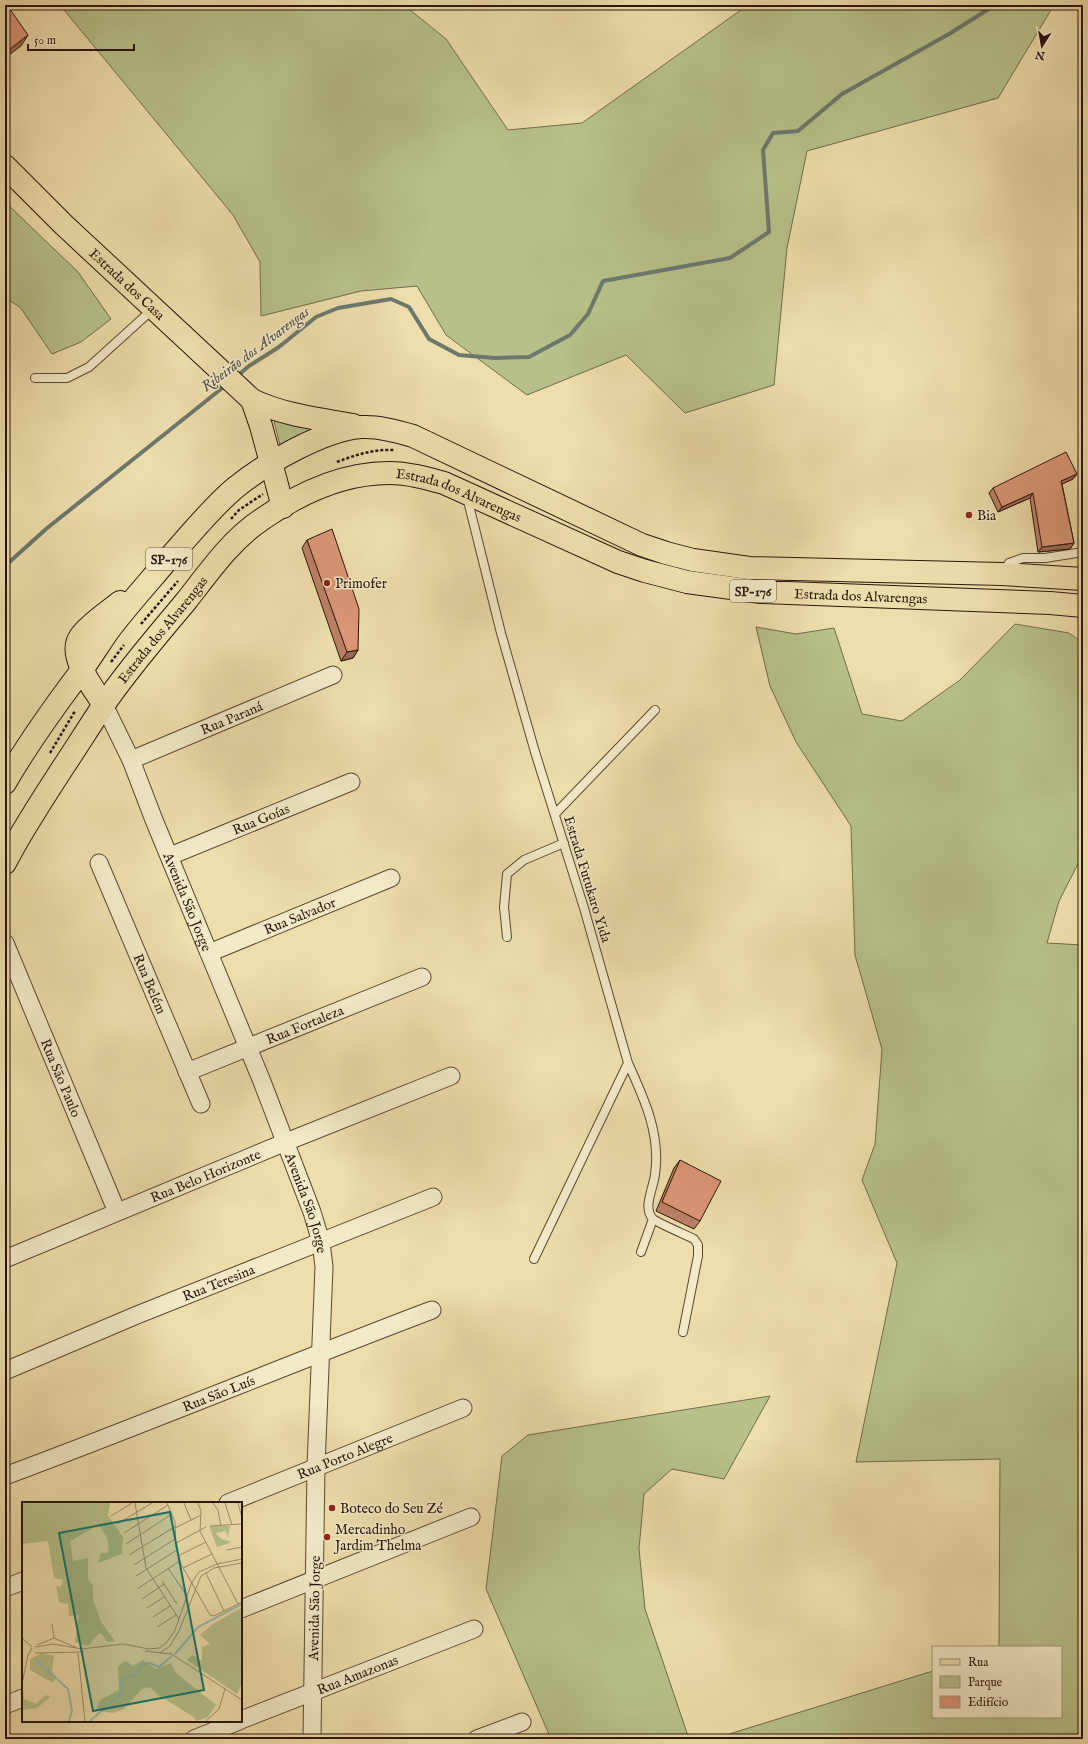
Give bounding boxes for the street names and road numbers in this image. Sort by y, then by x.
street label: Estrada dos Casa [85,245,169,325]
street label: Estrada dos Alvarengas [395,465,524,527]
road number: SP-176 [146,548,192,570]
street label: Estrada dos Alvarengas [114,573,212,687]
road number: SP-176 [730,580,776,602]
street label: Estrada dos Alvarengas [794,585,928,608]
street label: Rua Paraná [198,697,267,740]
street label: Rua Goías [230,800,293,840]
street label: Estrada Futukaro Yida [559,814,615,946]
street label: Avenida São Jorge [158,849,216,955]
street label: Rua Salvador [261,894,339,939]
street label: Rua Belém [128,951,170,1017]
street label: Rua Fortaleza [264,1001,347,1049]
street label: Rua São Paulo [36,1036,85,1121]
street label: Rua Belo Horizonte [148,1145,264,1207]
street label: Avenida São Jorge [280,1149,330,1255]
street label: Rua Teresina [180,1261,258,1306]
street label: Rua São Luís [180,1372,258,1417]
street label: Rua Porto Alegre [295,1429,396,1484]
street label: Avenida São Jorge [305,1555,325,1662]
street label: Rua Amazonas [315,1651,401,1699]

